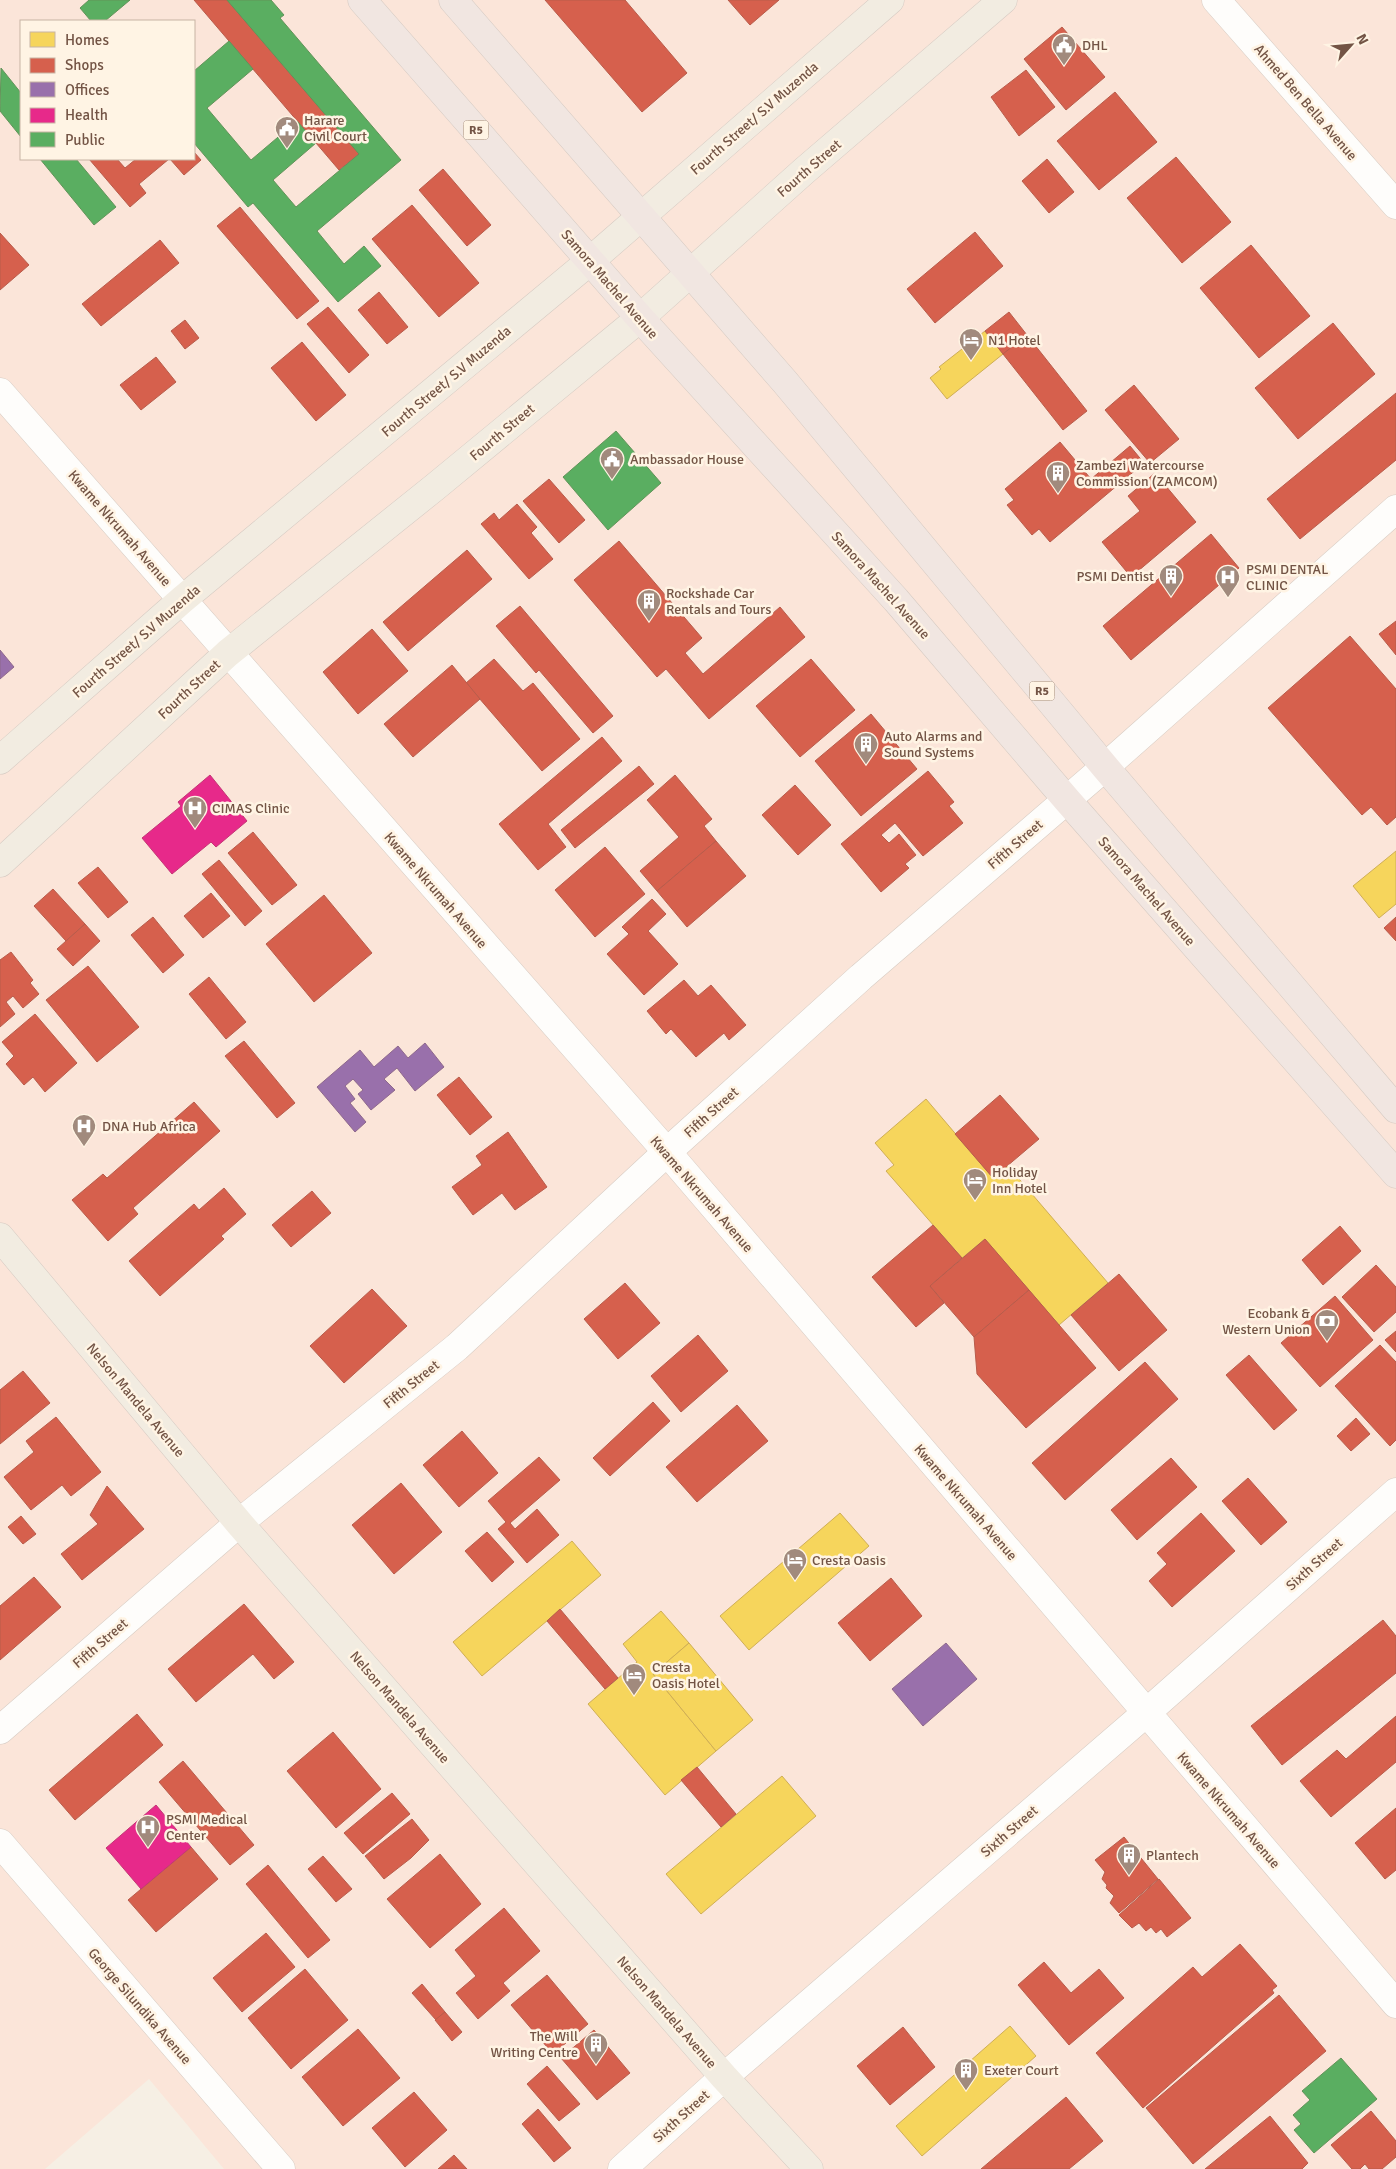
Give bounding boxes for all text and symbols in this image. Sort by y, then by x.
legend [20,20,195,160]
north arrow [1326,20,1376,70]
text: Homes [65,31,109,49]
text: N [1352,31,1372,48]
public building icon: DHL [1051,32,1077,66]
place label: DHL [1082,37,1108,54]
street label: Ahmed Ben Bella Avenue [1250,41,1361,164]
text: Shops [65,56,104,74]
street label: Fourth Street/ S.V Muzenda [687,58,821,178]
text: Offices [65,81,110,99]
text: Health [65,106,108,124]
place label: Harare Civil Court [304,112,367,145]
public building icon: Harare Civil Court [274,115,300,149]
road number: R5 [464,120,488,140]
text: Public [65,131,105,149]
street label: Fourth Street [774,136,844,200]
street label: Samora Machel Avenue [558,226,662,342]
street label: Fourth Street/ S.V Muzenda [378,322,514,440]
hotel icon: N1 Hotel [958,327,984,361]
place label: N1 Hotel [988,332,1041,349]
street label: Fourth Street [466,400,538,464]
public building icon: Ambassador House [599,446,625,480]
place label: Ambassador House [630,451,744,468]
place label: Zambezi Watercourse Commission (ZAMCOM) [1076,457,1218,490]
building icon: Zambezi Watercourse Commission (ZAMCOM) [1045,460,1071,494]
street label: Kwame Nkrumah Avenue [65,467,175,590]
street label: Samora Machel Avenue [828,528,933,643]
place label: PSMI DENTAL CLINIC [1246,561,1328,594]
building icon: PSMI Dentist [1158,563,1184,597]
hospital icon: PSMI DENTAL CLINIC [1215,564,1241,598]
place label: PSMI Dentist [1076,568,1154,585]
street label: Fourth Street/ S.V Muzenda [69,581,203,701]
place label: Rockshade Car Rentals and Tours [666,585,771,618]
building icon: Rockshade Car Rentals and Tours [636,588,662,622]
street label: Fourth Street [154,656,224,722]
road number: R5 [1030,681,1054,700]
place label: Auto Alarms and Sound Systems [884,728,983,761]
building icon: Auto Alarms and Sound Systems [853,731,879,765]
hospital icon: CIMAS Clinic [182,795,208,829]
place label: CIMAS Clinic [212,800,290,817]
street label: Fifth Street [984,816,1046,873]
street label: Kwame Nkrumah Avenue [381,829,491,952]
street label: Samora Machel Avenue [1095,833,1199,949]
street label: Fifth Street [681,1083,742,1141]
hospital icon: DNA Hub Africa [71,1113,97,1147]
place label: DNA Hub Africa [102,1118,196,1135]
street label: Kwame Nkrumah Avenue [647,1133,757,1256]
place label: Holiday Inn Hotel [992,1164,1047,1197]
hotel icon: Holiday Inn Hotel [962,1167,988,1201]
place label: Ecobank & Western Union [1222,1305,1310,1338]
bank icon: Ecobank & Western Union [1314,1308,1340,1342]
street label: Nelson Mandela Avenue [83,1340,188,1461]
street label: Fifth Street [380,1357,443,1412]
street label: Kwame Nkrumah Avenue [911,1441,1021,1564]
street label: Sixth Street [1283,1535,1346,1594]
hotel icon: Cresta Oasis [782,1547,808,1581]
place label: Cresta Oasis [812,1552,886,1569]
street label: Fifth Street [69,1615,131,1672]
street label: Nelson Mandela Avenue [346,1648,453,1767]
place label: Cresta Oasis Hotel [652,1659,720,1692]
hotel icon: Cresta Oasis Hotel [621,1662,647,1696]
street label: Kwame Nkrumah Avenue [1174,1749,1284,1872]
street label: Sixth Street [977,1802,1041,1861]
place label: PSMI Medical Center [166,1811,247,1844]
hospital icon: PSMI Medical Center [135,1814,161,1848]
building icon: Plantech [1116,1842,1142,1876]
place label: Plantech [1146,1847,1199,1864]
street label: George Silundika Avenue [84,1945,195,2068]
street label: Nelson Mandela Avenue [613,1953,720,2072]
place label: The Will Writing Centre [491,2028,578,2061]
building icon: The Will Writing Centre [583,2031,609,2065]
building icon: Exeter Court [953,2057,979,2091]
place label: Exeter Court [984,2062,1059,2079]
street label: Sixth Street [650,2087,713,2146]

